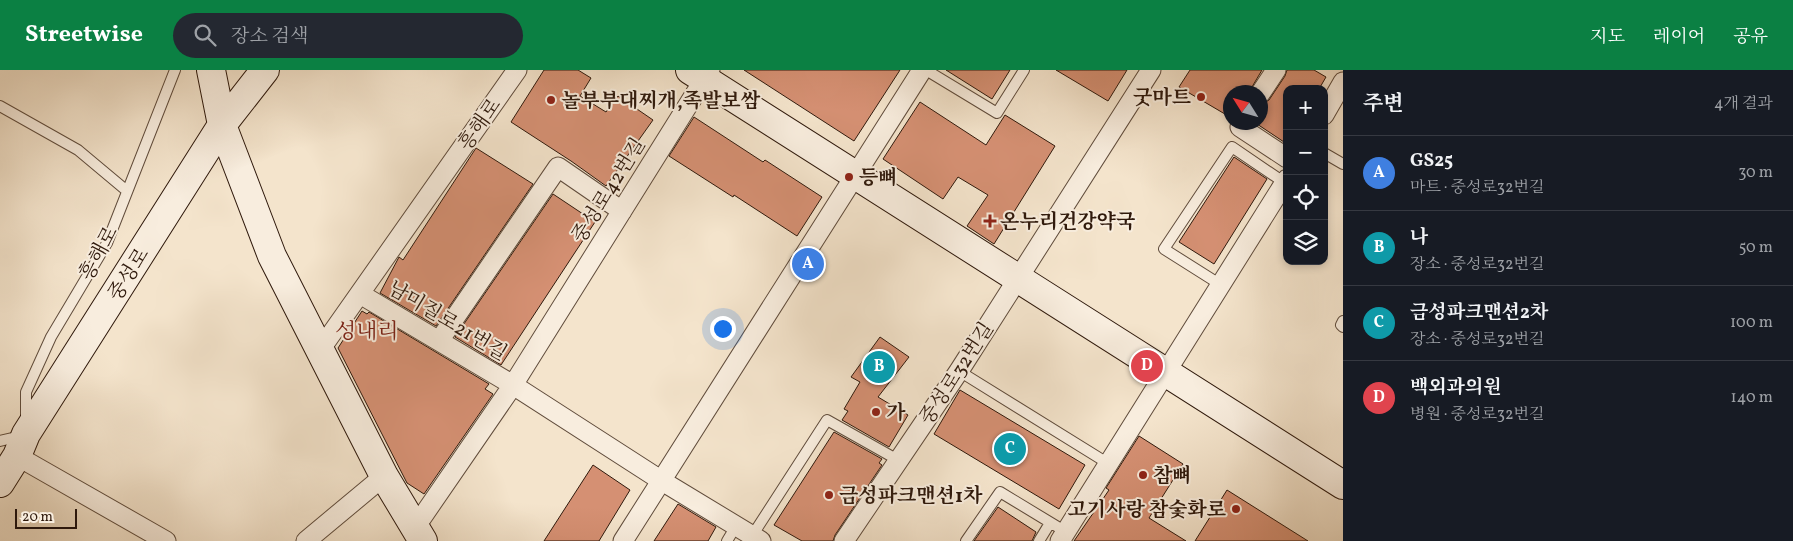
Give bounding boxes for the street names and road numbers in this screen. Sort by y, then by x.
street label: 흥해로 [453,93,509,157]
street label: 중성로42번길 [566,133,653,249]
street label: 흥해로 [74,222,126,286]
street label: 중성로 [102,243,157,307]
street label: 남미질로21번길 [382,275,512,368]
street label: 중성로32번길 [914,317,1001,431]

